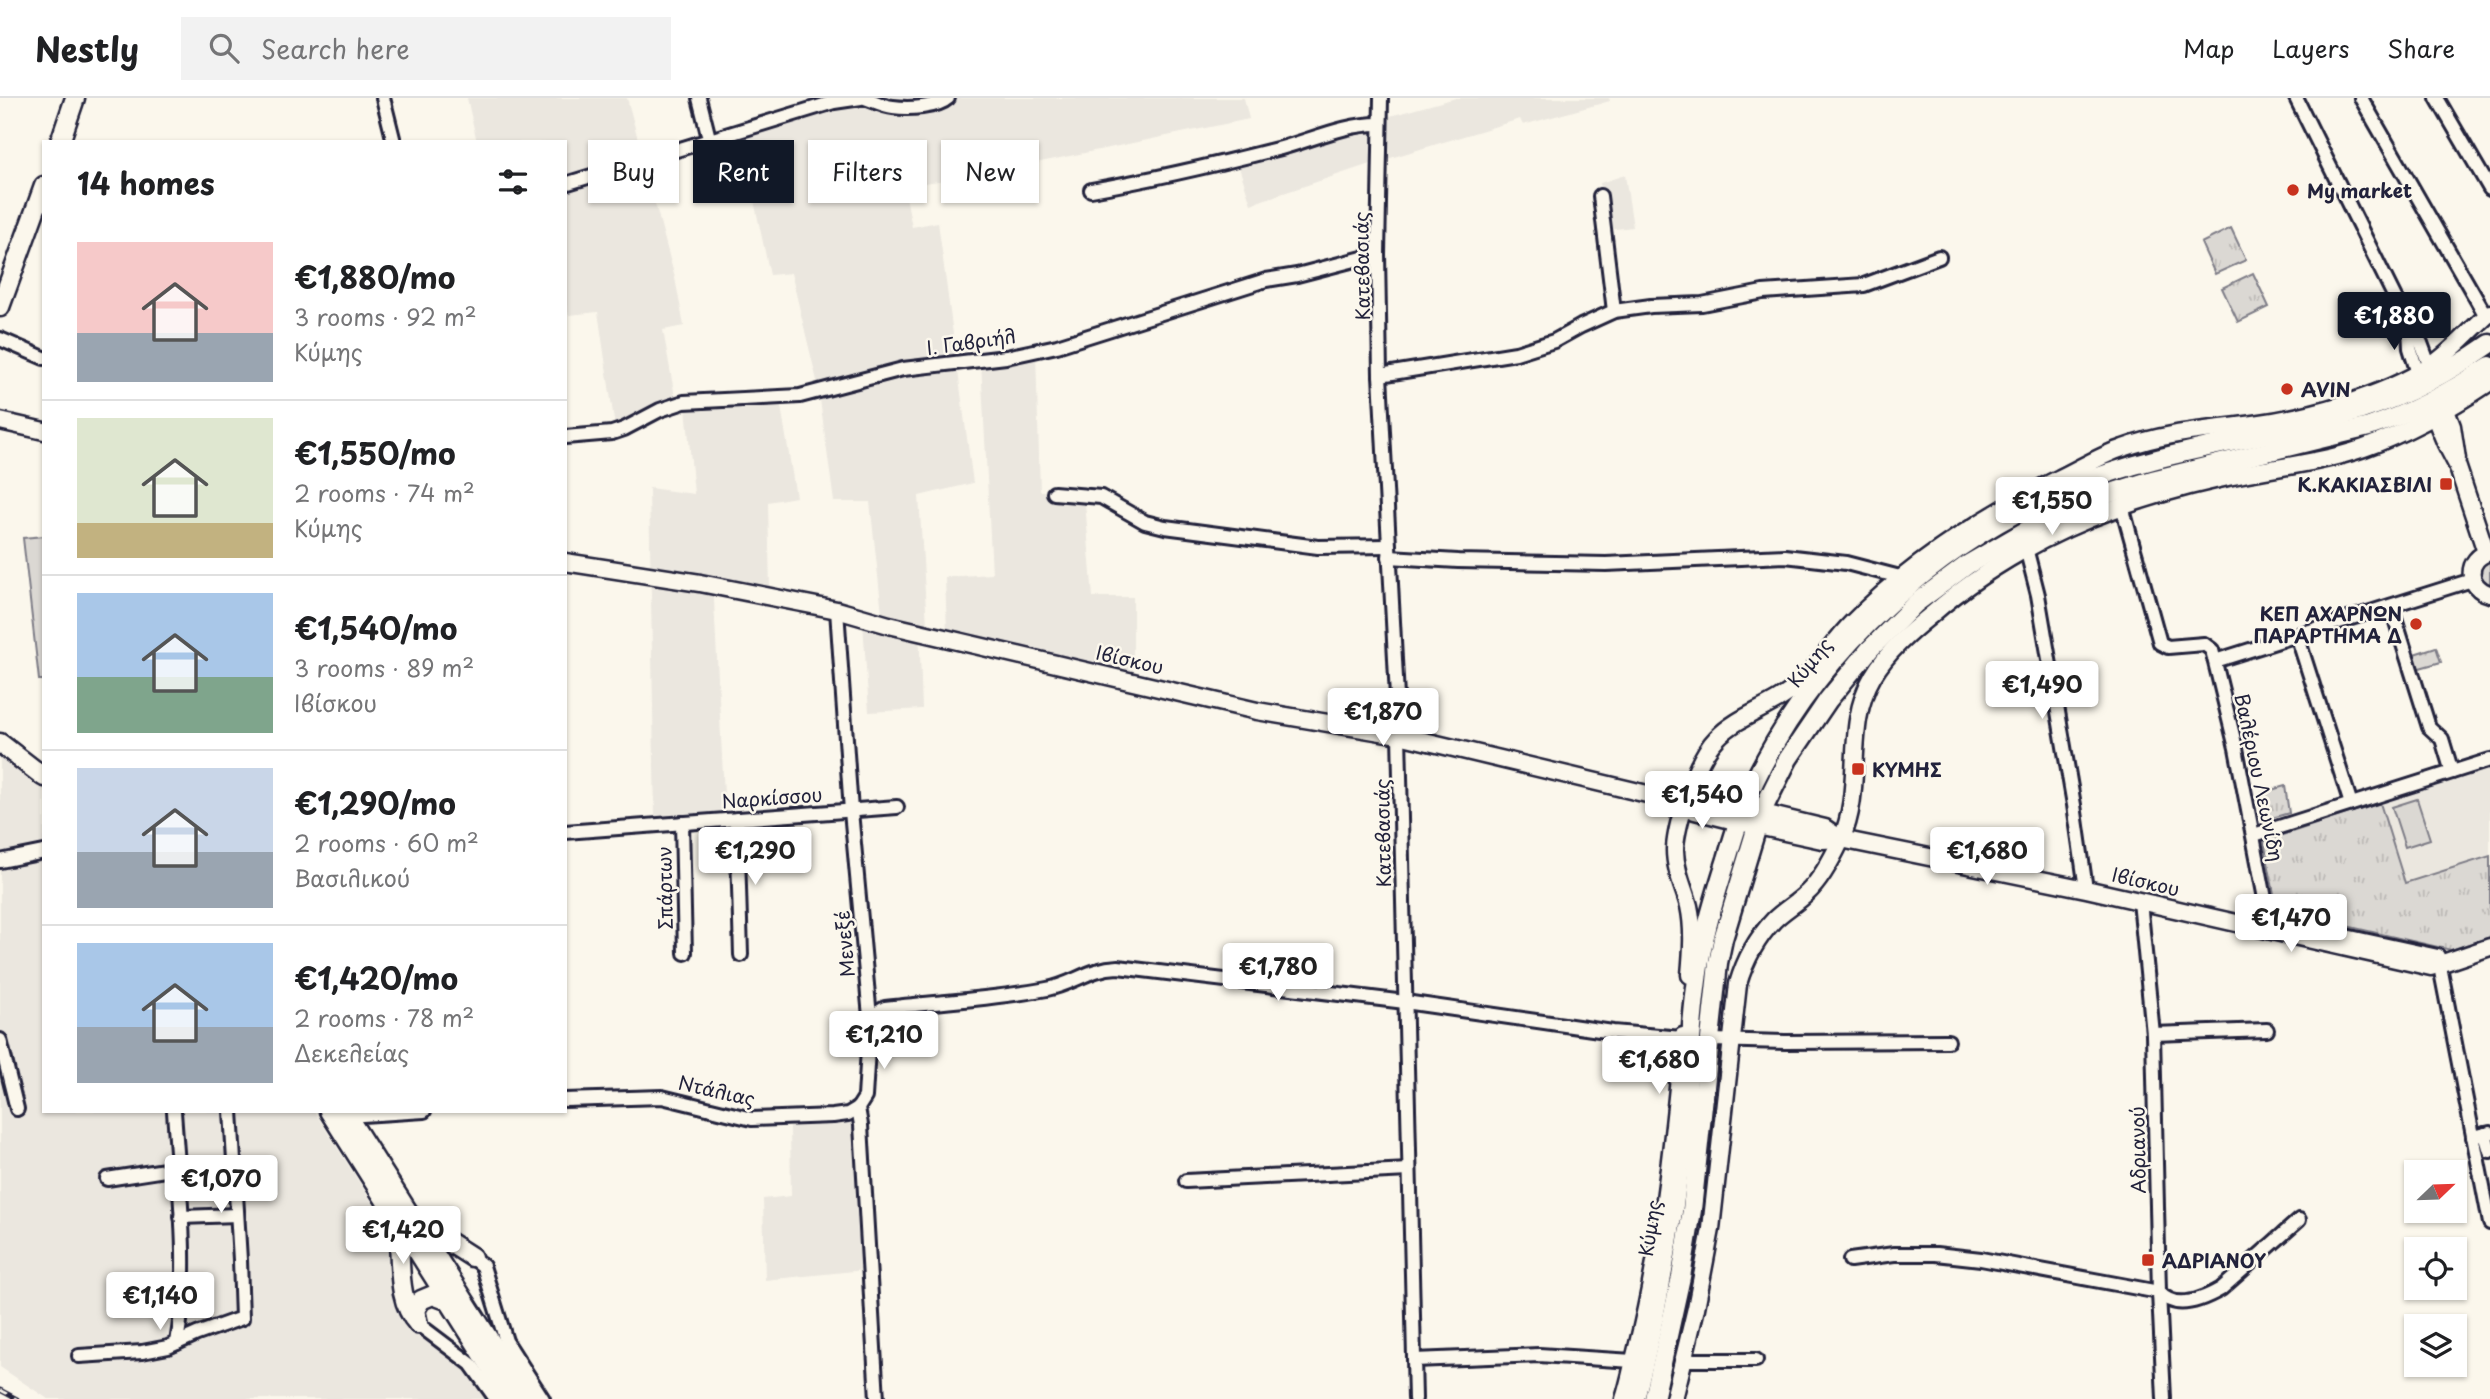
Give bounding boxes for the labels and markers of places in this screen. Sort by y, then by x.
place label: My market [2307,176,2412,204]
marker: My market [2285,182,2301,198]
pin: €1,880 [2337,292,2451,352]
place label: AVIN [2301,375,2351,403]
marker: AVIN [2279,381,2295,397]
place label: Κ.ΚΑΚΙΑΣΒΙΛΙ [2297,470,2432,498]
marker: Κ.ΚΑΚΙΑΣΒΙΛΙ [2438,476,2454,492]
pin: €1,550 [1995,478,2109,537]
place label: ΚΕΠ ΑΧΑΡΝΩΝ ΠΑΡΑΡΤΗΜΑ Δ [2253,599,2402,649]
marker: ΚΕΠ ΑΧΑΡΝΩΝ ΠΑΡΑΡΤΗΜΑ Δ [2408,616,2424,632]
pin: €1,490 [1985,662,2099,721]
pin: €1,870 [1326,688,1440,748]
place label: ΚΥΜΗΣ [1872,755,1942,783]
marker: ΚΥΜΗΣ [1850,761,1866,777]
pin: €1,540 [1645,772,1759,831]
pin: €1,290 [698,828,812,887]
pin: €1,680 [1930,828,2044,887]
pin: €1,470 [2234,894,2348,954]
pin: €1,780 [1221,944,1335,1003]
pin: €1,210 [827,1012,941,1071]
pin: €1,680 [1602,1037,1716,1096]
pin: €1,070 [164,1156,278,1215]
pin: €1,420 [346,1206,460,1266]
place label: ΑΔΡΙΑΝΟΥ [2162,1246,2266,1274]
marker: ΑΔΡΙΑΝΟΥ [2140,1252,2156,1268]
pin: €1,140 [103,1272,217,1332]

